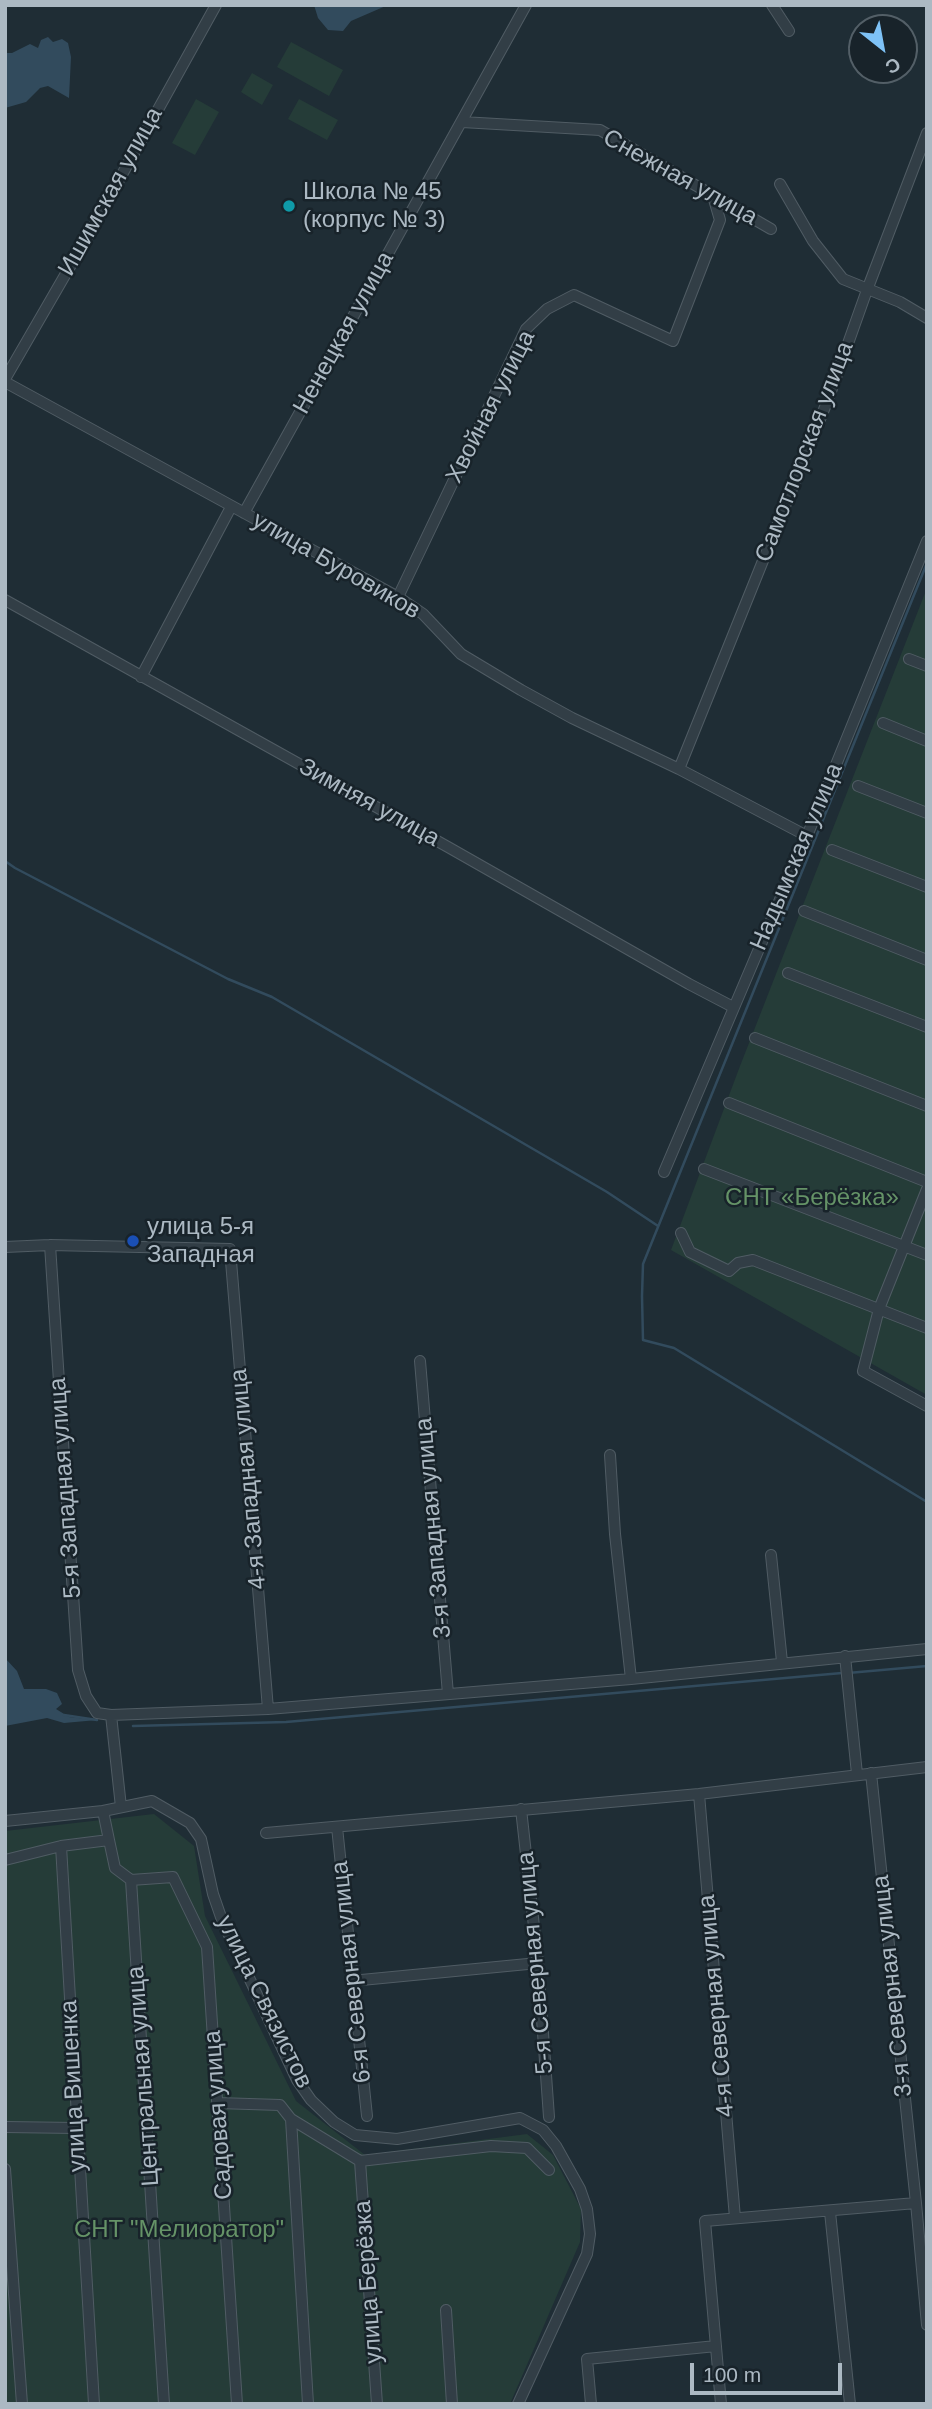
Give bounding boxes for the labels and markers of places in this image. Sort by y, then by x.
place label: Школа № 45 (корпус № 3) [303,178,446,234]
marker: Школа № 45 (корпус № 3) [281,198,297,214]
place label: улица 5-я Западная [147,1213,255,1269]
marker: улица 5-я Западная [125,1233,141,1249]

